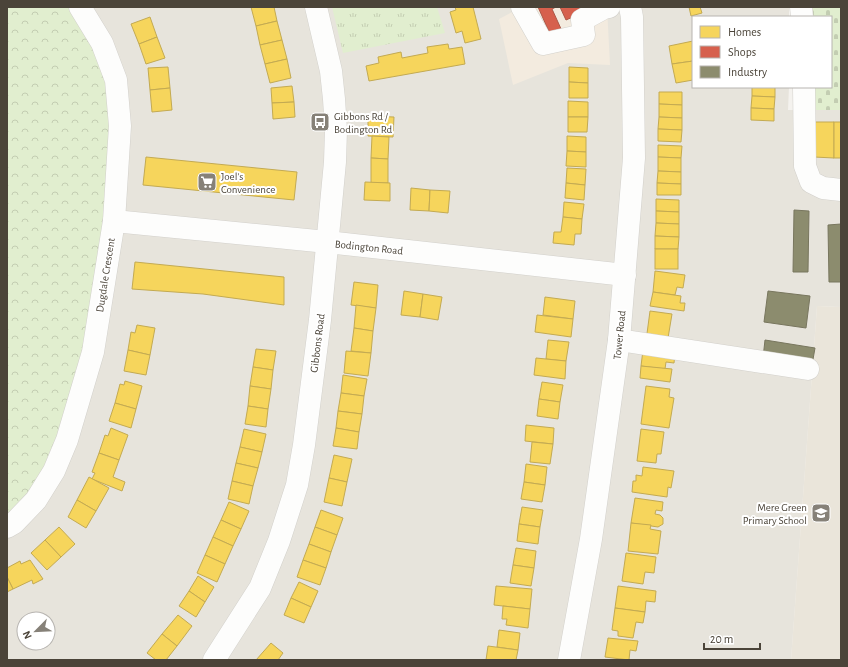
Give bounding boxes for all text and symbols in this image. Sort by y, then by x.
legend [692,16,832,88]
text: Homes [728,26,761,38]
text: Shops [728,46,756,58]
text: Industry [728,66,767,79]
bus stop icon: Gibbons Rd / Bodington Rd [309,111,331,133]
place label: Gibbons Rd / Bodington Rd [334,111,392,135]
supermarket icon: Joel's Convenience [196,171,218,193]
place label: Joel's Convenience [221,171,275,195]
street label: Dugdale Crescent [94,237,117,313]
street label: Bodington Road [334,238,404,257]
street label: Tower Road [611,310,628,360]
street label: Gibbons Road [308,313,327,373]
place label: Mere Green Primary School [743,502,807,526]
school or university icon: Mere Green Primary School [810,502,832,524]
north arrow [16,611,56,651]
scale bar [704,625,760,651]
text: N [21,629,34,641]
text: 20 m [710,633,733,645]

